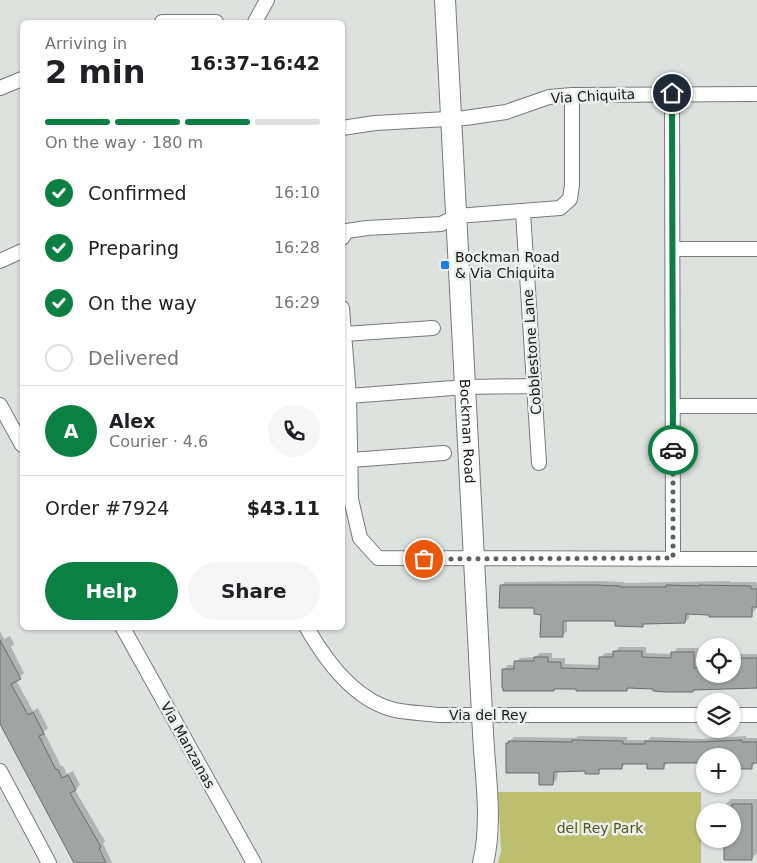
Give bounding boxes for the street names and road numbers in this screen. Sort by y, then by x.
street label: Via Chiquita [550,86,636,106]
street label: Cobblestone Lane [520,289,544,415]
street label: Bockman Road [457,379,478,484]
street label: Via Manzanas [158,699,218,791]
street label: Via del Rey [449,707,527,723]

